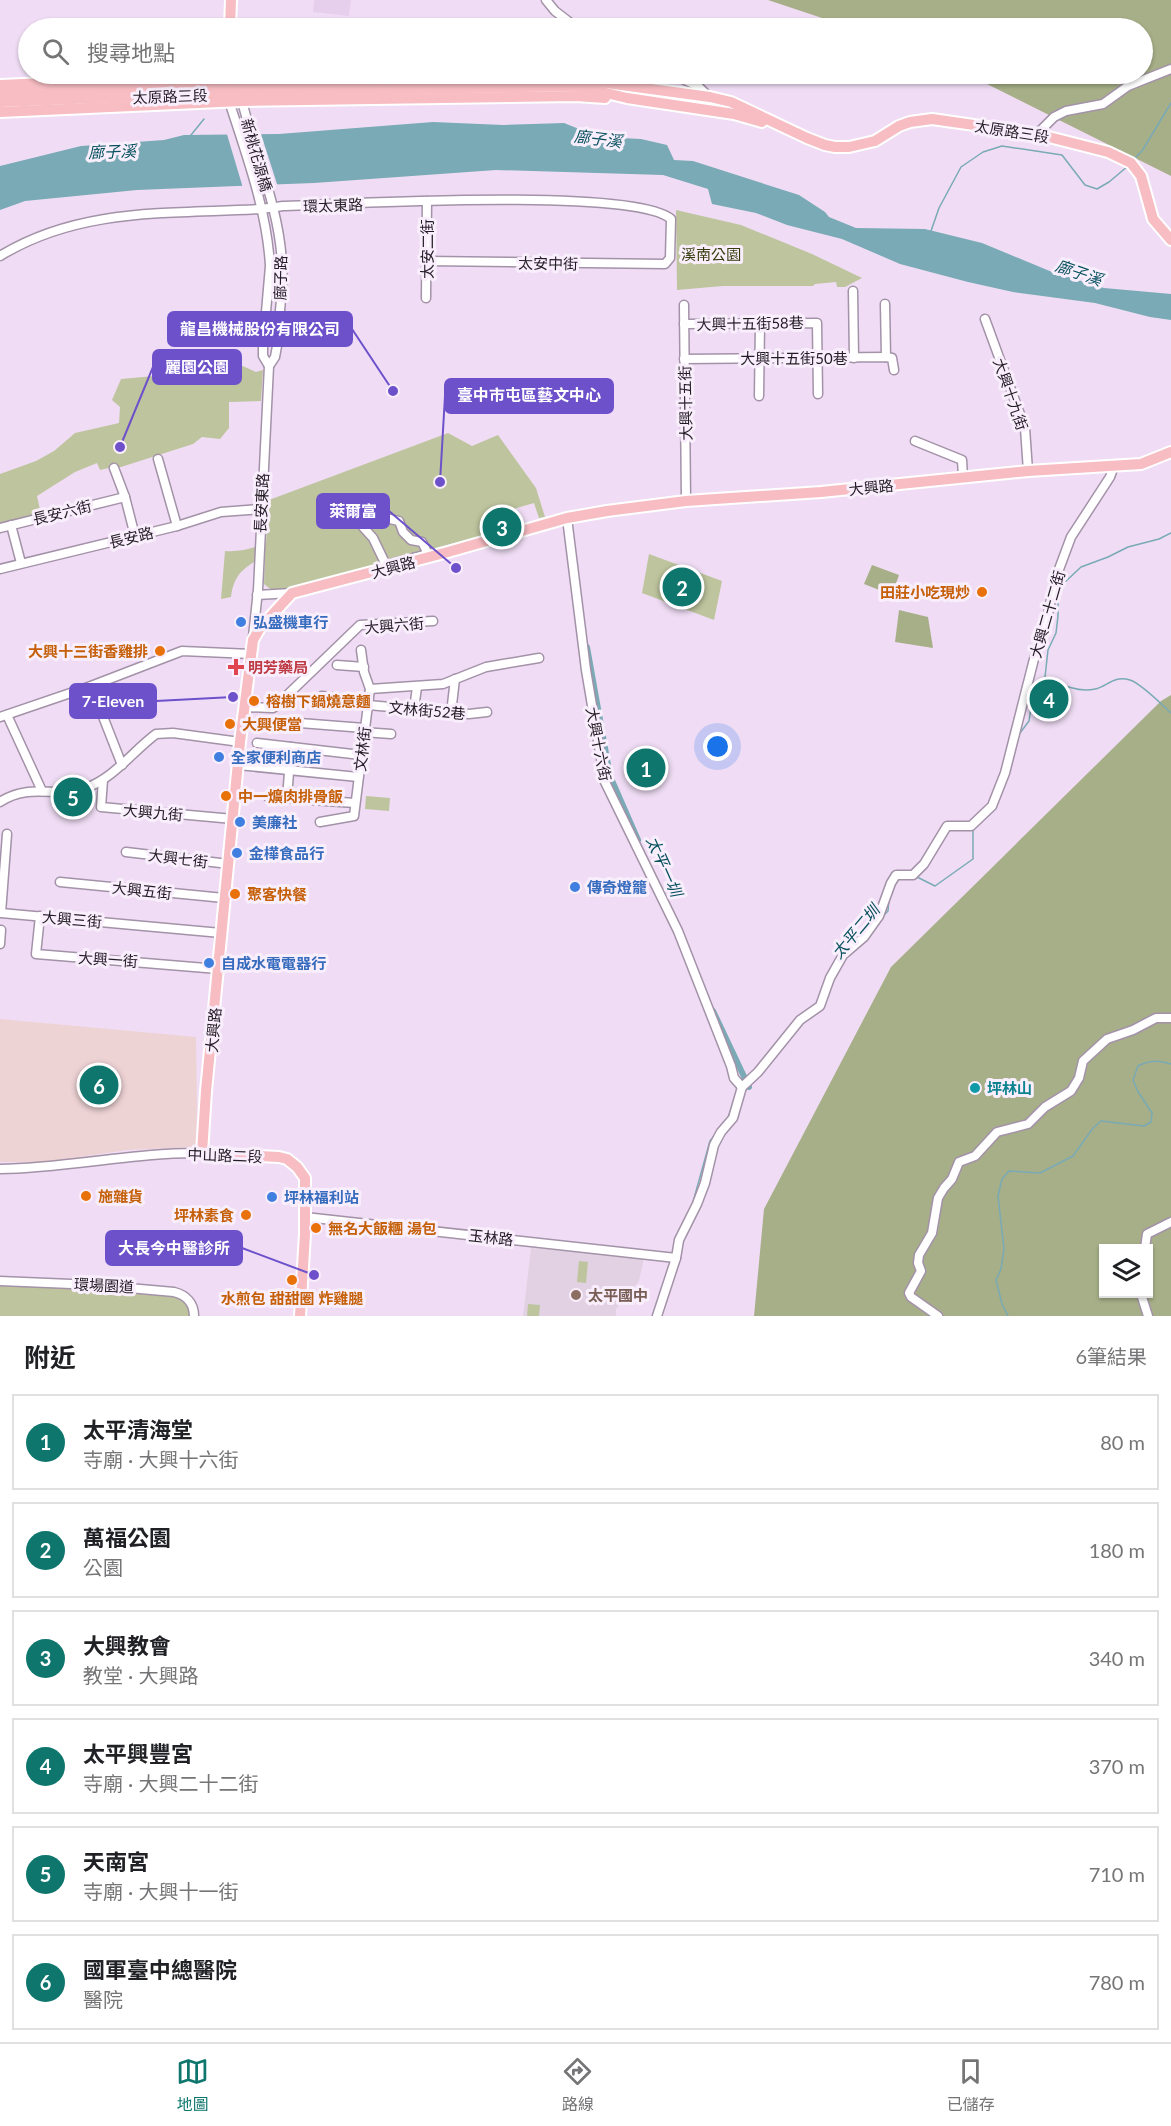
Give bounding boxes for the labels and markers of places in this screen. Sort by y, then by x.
callout: 龍昌機械股份有限公司 [168,312,352,346]
callout: 麗園公園 [153,350,241,384]
callout: 臺中市屯區藝文中心 [445,379,613,413]
callout: 萊爾富 [317,494,389,528]
pin: 3 [482,504,522,550]
pin: 2 [662,564,702,610]
place label: 田莊小吃現炒 [880,583,970,601]
marker: 田莊小吃現炒 [975,585,989,599]
place label: 弘盛機車行 [253,613,328,631]
marker: 弘盛機車行 [234,615,248,629]
place label: 大興十三街香雞排 [28,642,148,660]
marker: 大興十三街香雞排 [153,644,167,658]
place label: 明芳藥局 [248,658,308,676]
marker: 明芳藥局 [229,660,243,674]
pin: 4 [1030,676,1068,722]
callout: 7-Eleven [70,684,156,718]
place label: 榕樹下鍋燒意麵 [266,692,371,710]
marker: 榕樹下鍋燒意麵 [247,694,261,708]
place label: 大興便當 [242,715,302,733]
marker: 大興便當 [223,717,237,731]
pin: 1 [626,746,666,790]
place label: 全家便利商店 [231,748,321,766]
marker: 全家便利商店 [212,750,226,764]
pin: 5 [54,774,92,820]
place label: 中一爌肉排骨飯 [238,787,343,805]
marker: 中一爌肉排骨飯 [219,789,233,803]
place label: 美廉社 [252,813,297,831]
marker: 美廉社 [233,815,247,829]
place label: 金樺食品行 [249,844,324,862]
marker: 金樺食品行 [230,846,244,860]
place label: 傳奇燈籠 [587,878,647,896]
marker: 傳奇燈籠 [568,880,582,894]
place label: 聚客快餐 [247,885,307,903]
marker: 聚客快餐 [228,887,242,901]
place label: 自成水電電器行 [221,954,326,972]
marker: 自成水電電器行 [202,956,216,970]
pin: 6 [80,1062,118,1108]
place label: 坪林山 [987,1079,1032,1097]
marker: 坪林山 [968,1081,982,1095]
place label: 施雜貨 [98,1187,143,1205]
place label: 坪林福利站 [284,1188,359,1206]
marker: 施雜貨 [79,1189,93,1203]
marker: 坪林福利站 [265,1190,279,1204]
place label: 坪林素食 [174,1206,234,1224]
marker: 坪林素食 [239,1208,253,1222]
place label: 無名大飯糰 湯包 [328,1219,437,1237]
marker: 無名大飯糰 湯包 [309,1221,323,1235]
callout: 大長今中醫診所 [106,1231,242,1265]
marker: 水煎包 甜甜圈 炸雞腿 [285,1273,299,1287]
place label: 太平國中 [588,1286,648,1304]
marker: 太平國中 [569,1288,583,1302]
place label: 水煎包 甜甜圈 炸雞腿 [221,1289,363,1307]

